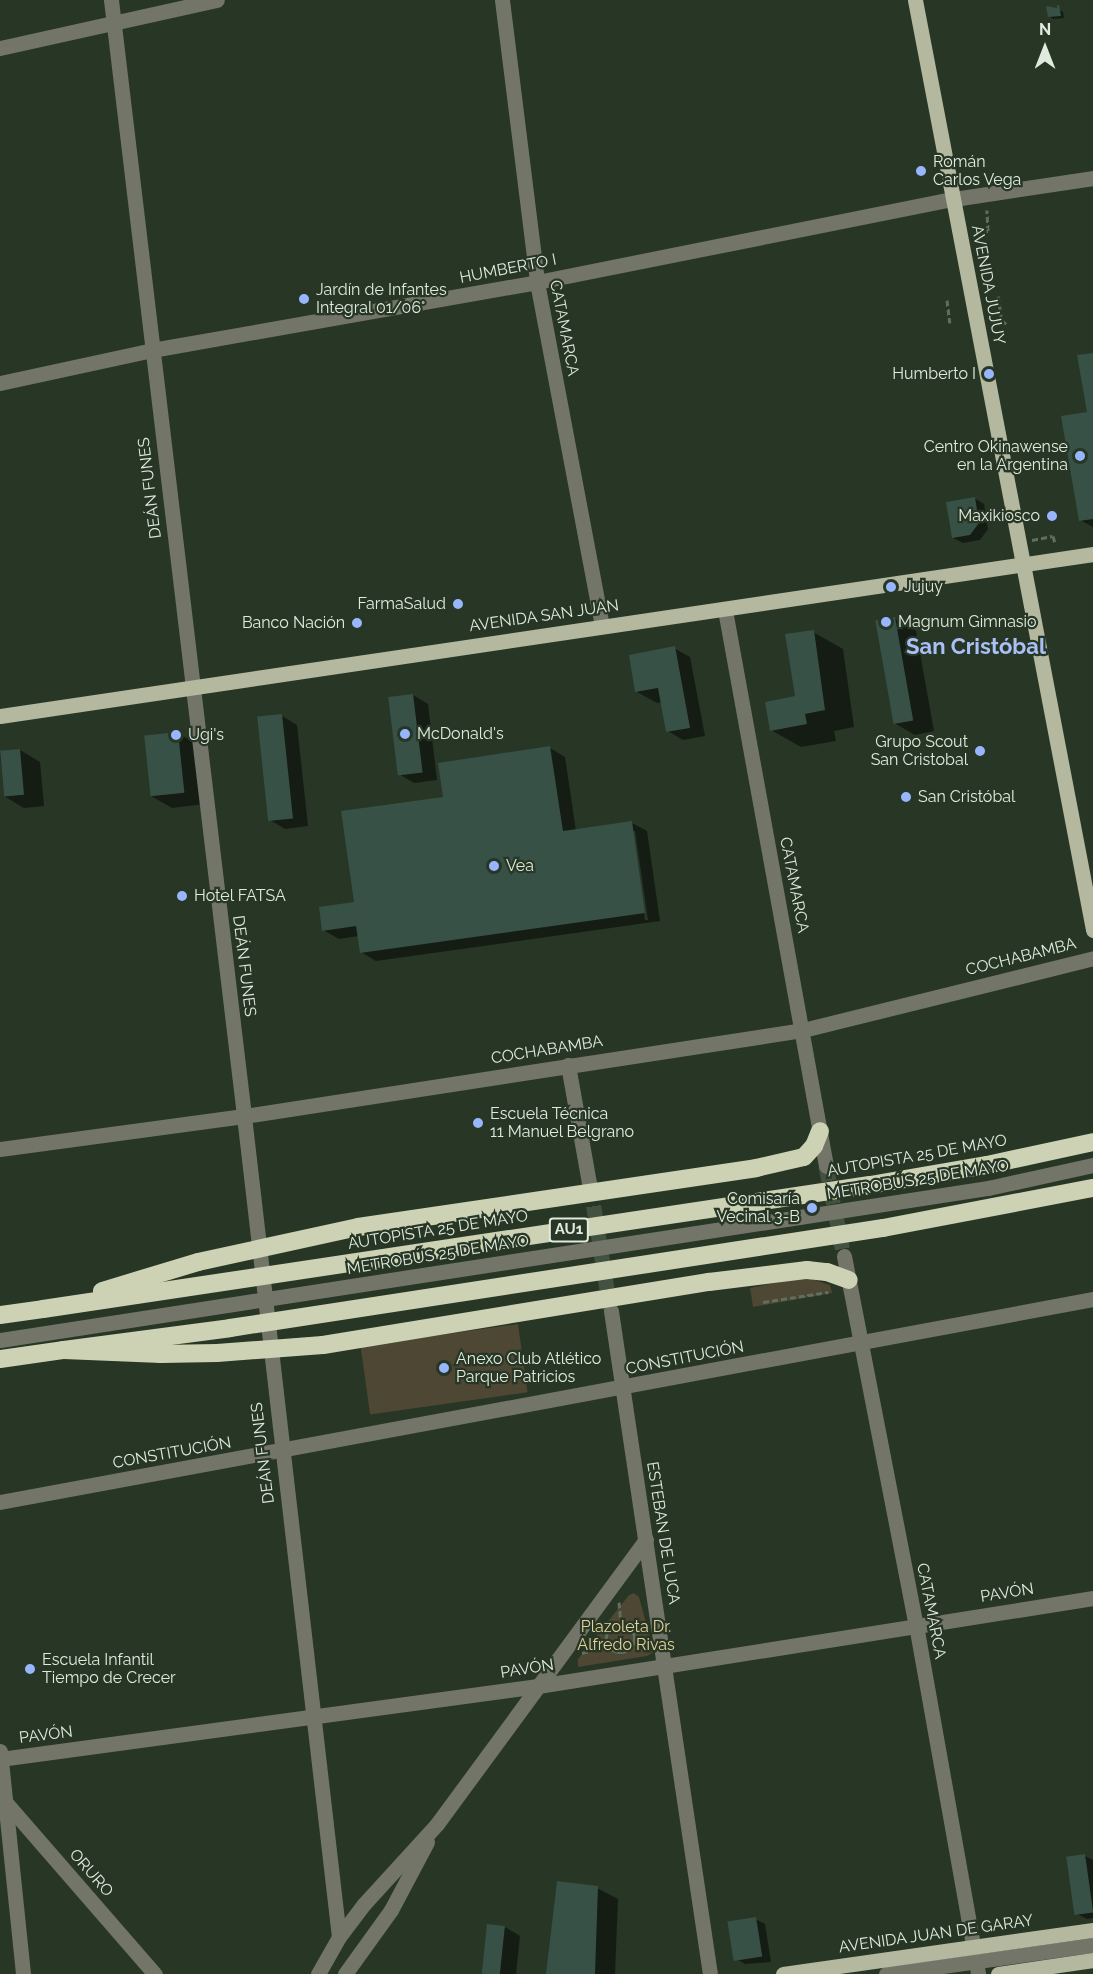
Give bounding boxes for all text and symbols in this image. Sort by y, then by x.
north arrow [1015,18,1075,78]
text: N [1039,20,1051,39]
place label: Román Carlos Vega [933,152,1022,190]
marker: Román Carlos Vega [914,164,928,178]
street label: AVENIDA JUJUY [967,223,1009,347]
street label: HUMBERTO I [458,250,558,288]
street label: CATAMARCA [545,279,583,377]
place label: Jardín de Infantes Integral 01/06° [316,280,447,318]
marker: Jardín de Infantes Integral 01/06° [297,292,311,306]
place label: Humberto I [892,364,976,384]
marker: Humberto I [980,365,998,383]
street label: DEÁN FUNES [134,436,166,540]
place label: Centro Okinawense en la Argentina [924,437,1068,475]
marker: Centro Okinawense en la Argentina [1073,449,1087,463]
place label: Maxikiosco [958,506,1040,526]
marker: Maxikiosco [1045,509,1059,523]
place label: Jujuy [904,577,943,597]
marker: Jujuy [882,578,900,596]
place label: FarmaSalud [358,594,446,614]
street label: AVENIDA SAN JUAN [467,596,621,636]
marker: FarmaSalud [451,597,465,611]
place label: Magnum Gimnasio [898,612,1037,632]
place label: Banco Nación [242,613,345,633]
marker: Magnum Gimnasio [879,615,893,629]
marker: Banco Nación [350,616,364,630]
district label: San Cristóbal [906,634,1046,660]
place label: McDonald's [417,724,504,744]
place label: Ugi's [188,725,224,745]
marker: McDonald's [398,727,412,741]
marker: Ugi's [169,728,183,742]
place label: Grupo Scout San Cristobal [871,732,968,770]
marker: Grupo Scout San Cristobal [973,744,987,758]
place label: San Cristóbal [918,787,1015,807]
marker: San Cristóbal [899,790,913,804]
street label: CATAMARCA [775,836,813,934]
place label: Vea [506,856,534,876]
marker: Vea [487,859,501,873]
place label: Hotel FATSA [194,886,286,906]
marker: Hotel FATSA [175,889,189,903]
street label: DEÁN FUNES [228,914,260,1018]
street label: COCHABAMBA [964,934,1078,980]
street label: COCHABAMBA [490,1032,604,1068]
place label: Escuela Técnica 11 Manuel Belgrano [490,1104,635,1142]
marker: Escuela Técnica 11 Manuel Belgrano [471,1116,485,1130]
street label: AUTOPISTA 25 DE MAYO [825,1131,1009,1181]
street label: METROBÚS 25 DE MAYO [826,1156,1010,1204]
place label: Comisaría Vecinal 3-B [716,1189,800,1227]
marker: Comisaría Vecinal 3-B [805,1201,819,1215]
street label: AUTOPISTA 25 DE MAYO [346,1206,530,1254]
road number: AU1 [548,1218,590,1242]
street label: METROBÚS 25 DE MAYO [346,1231,530,1279]
street label: CONSTITUCIÓN [624,1337,746,1379]
place label: Anexo Club Atlético Parque Patricios [456,1349,602,1387]
marker: Anexo Club Atlético Parque Patricios [437,1361,451,1375]
street label: DEÁN FUNES [247,1401,279,1505]
street label: CONSTITUCIÓN [111,1433,233,1473]
street label: ESTEBAN DE LUCA [642,1460,684,1606]
street label: CATAMARCA [912,1562,950,1660]
street label: PAVÓN [979,1579,1035,1607]
park label: Plazoleta Dr. Alfredo Rivas [577,1617,675,1655]
place label: Escuela Infantil Tiempo de Crecer [42,1650,176,1688]
street label: PAVÓN [499,1655,555,1683]
marker: Escuela Infantil Tiempo de Crecer [23,1662,37,1676]
street label: PAVÓN [18,1722,74,1748]
street label: ORURO [65,1845,117,1901]
street label: AVENIDA JUAN DE GARAY [837,1911,1035,1957]

